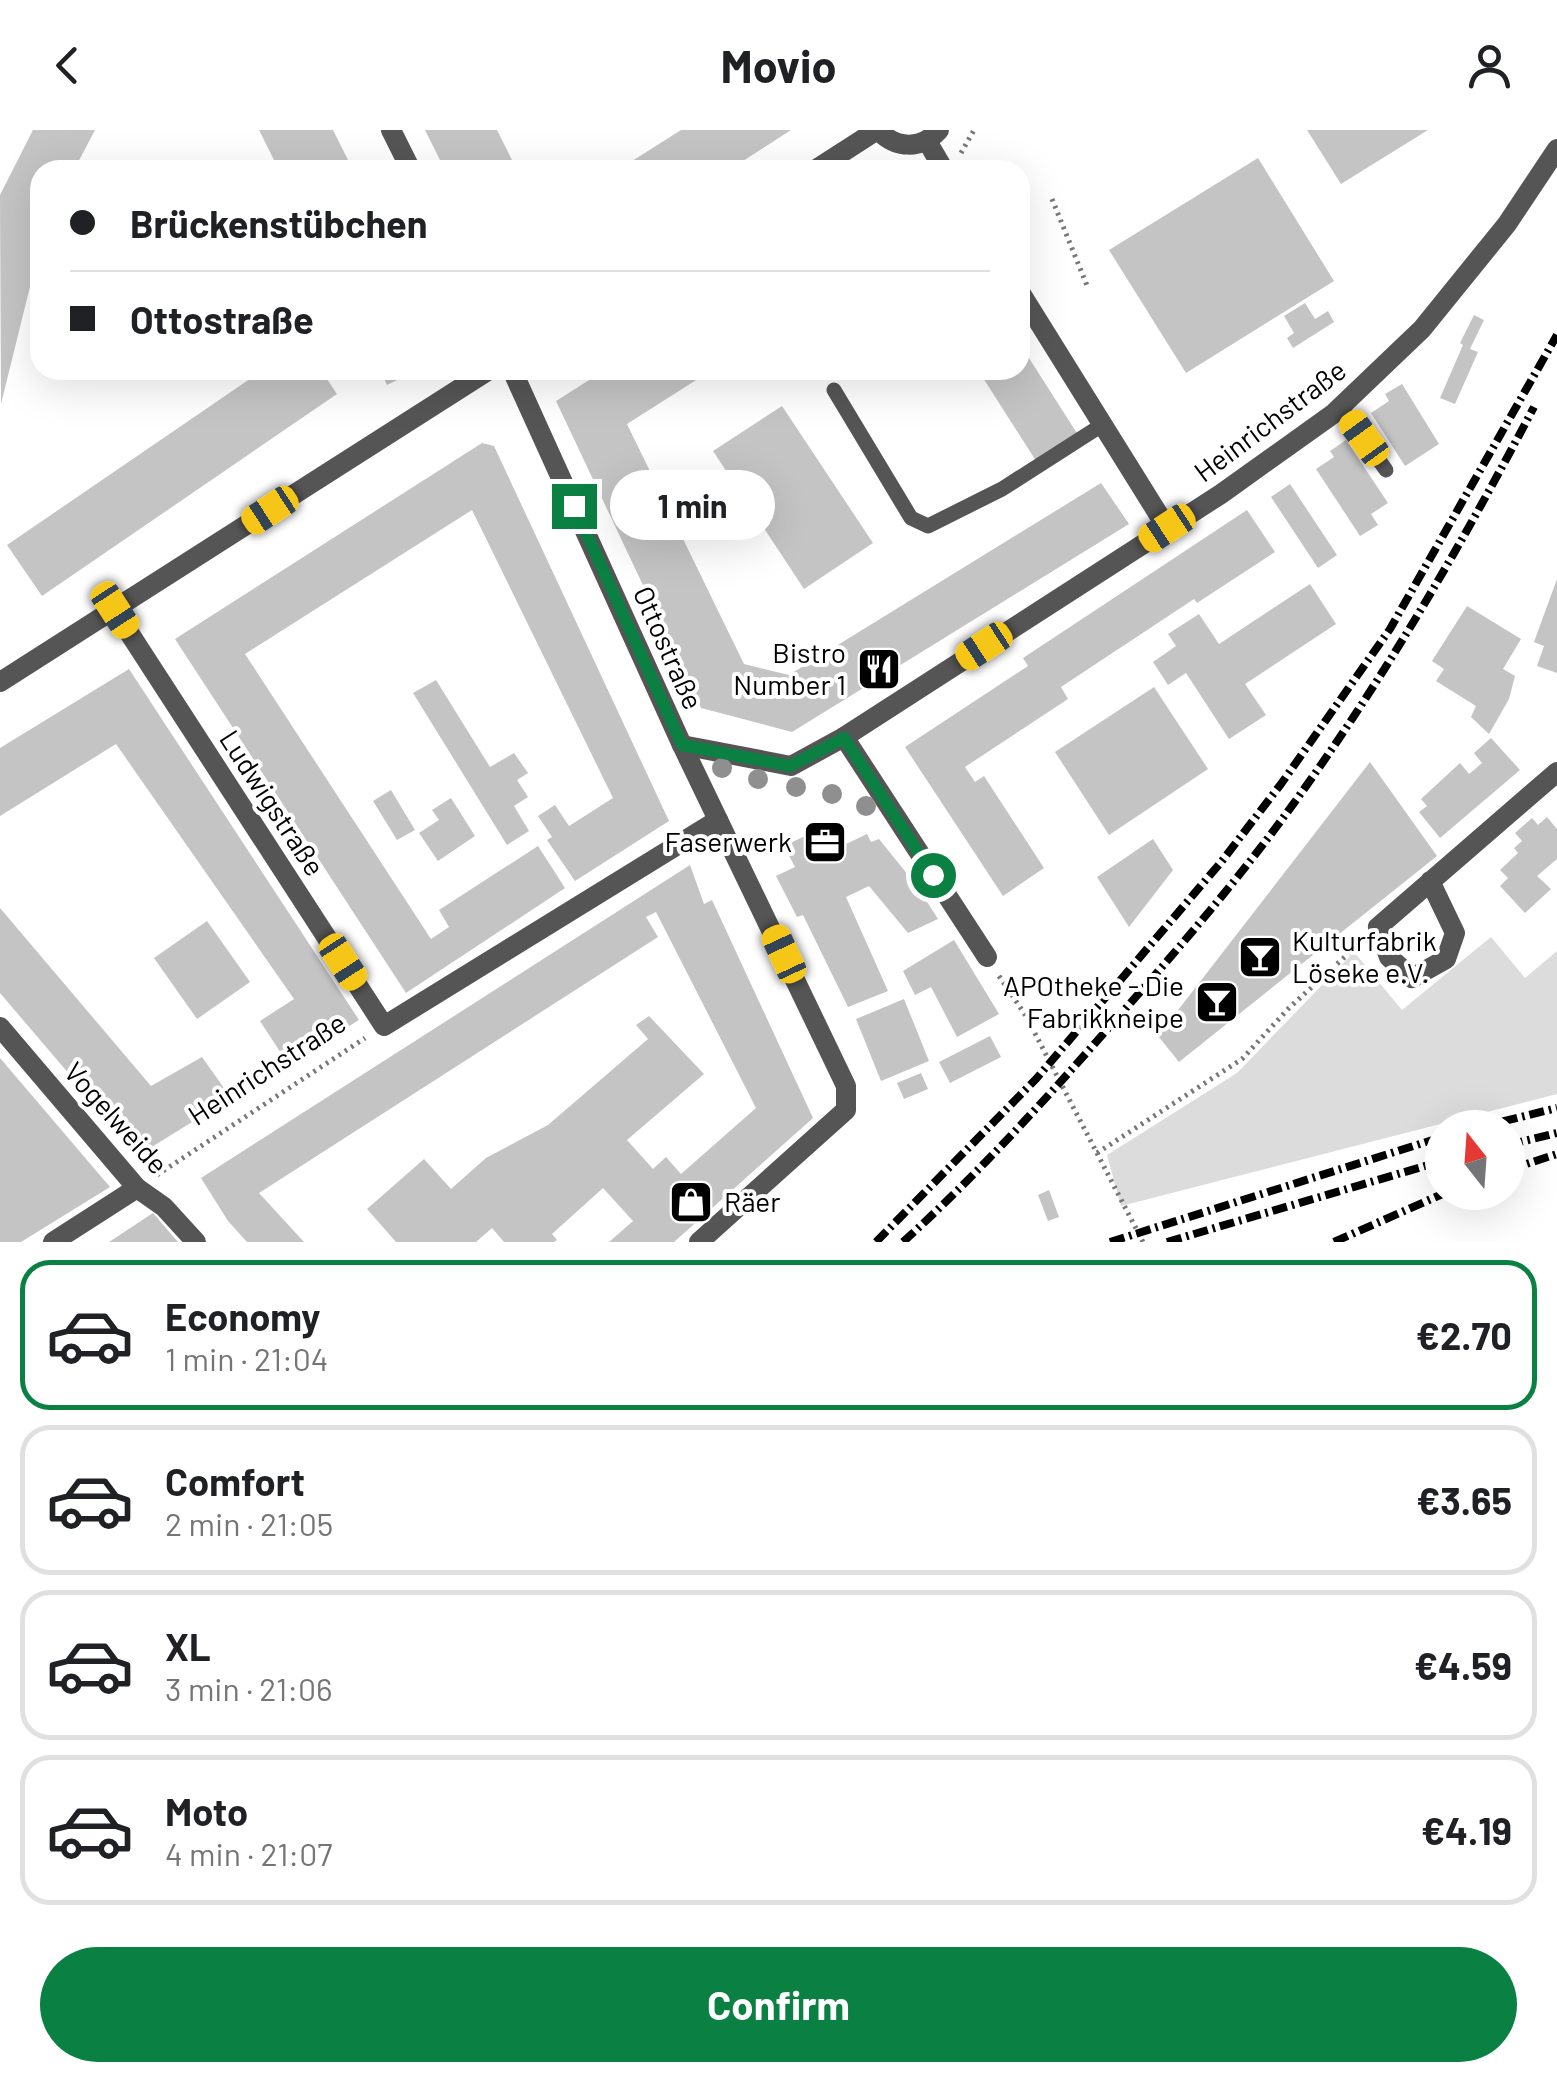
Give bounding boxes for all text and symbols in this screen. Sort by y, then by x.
icon: back [40,38,95,93]
text: Movio [721,38,836,92]
icon: person [1462,38,1517,93]
text: Brückenstübchen [130,200,428,246]
text: Ottostraße [130,296,314,342]
street label: Heinrichstraße [1187,352,1352,488]
car [1334,405,1394,471]
callout: 1 min [609,471,774,541]
car [237,481,303,539]
route end [552,484,597,529]
text: 1 min [657,486,728,524]
car [1134,499,1200,557]
car [86,577,144,643]
street label: Ottostraße [627,581,711,714]
car [951,617,1017,675]
place label: Bistro Number 1 [733,635,846,701]
restaurant icon: Bistro Number 1 [856,646,902,692]
street label: Ludwigstraße [213,723,333,882]
office icon: Faserwerk [802,819,848,865]
place label: Faserwerk [664,824,792,858]
route start [911,853,956,898]
car [758,920,810,988]
place label: Kulturfabrik Löseke e.V. [1292,923,1437,989]
car [314,929,372,995]
bar icon: Kulturfabrik Löseke e.V. [1237,934,1283,980]
place label: APOtheke - Die Fabrikkneipe [1003,968,1184,1034]
bar icon: APOtheke - Die Fabrikkneipe [1194,979,1240,1025]
street label: Heinrichstraße [181,1005,352,1132]
street label: Vogelweide [58,1054,176,1180]
north arrow [1425,1110,1525,1210]
map controls [1425,1110,1525,1210]
shop icon: Räer [668,1179,714,1225]
place label: Räer [724,1184,780,1218]
icon: car [45,1290,135,1380]
text: Economy [165,1293,320,1339]
text: €2.70 [1416,1312,1512,1358]
text: 1 min · 21:04 [165,1339,328,1377]
icon: car [45,1455,135,1545]
text: Comfort [165,1458,305,1504]
text: €3.65 [1416,1477,1512,1523]
text: 2 min · 21:05 [165,1504,333,1542]
icon: car [45,1620,135,1710]
text: XL [165,1623,211,1669]
text: €4.59 [1414,1642,1512,1688]
text: 3 min · 21:06 [165,1669,333,1707]
icon: car [45,1785,135,1875]
text: Moto [165,1788,248,1834]
text: €4.19 [1421,1807,1512,1853]
text: 4 min · 21:07 [165,1834,332,1872]
button: Confirm [40,1947,1517,2062]

